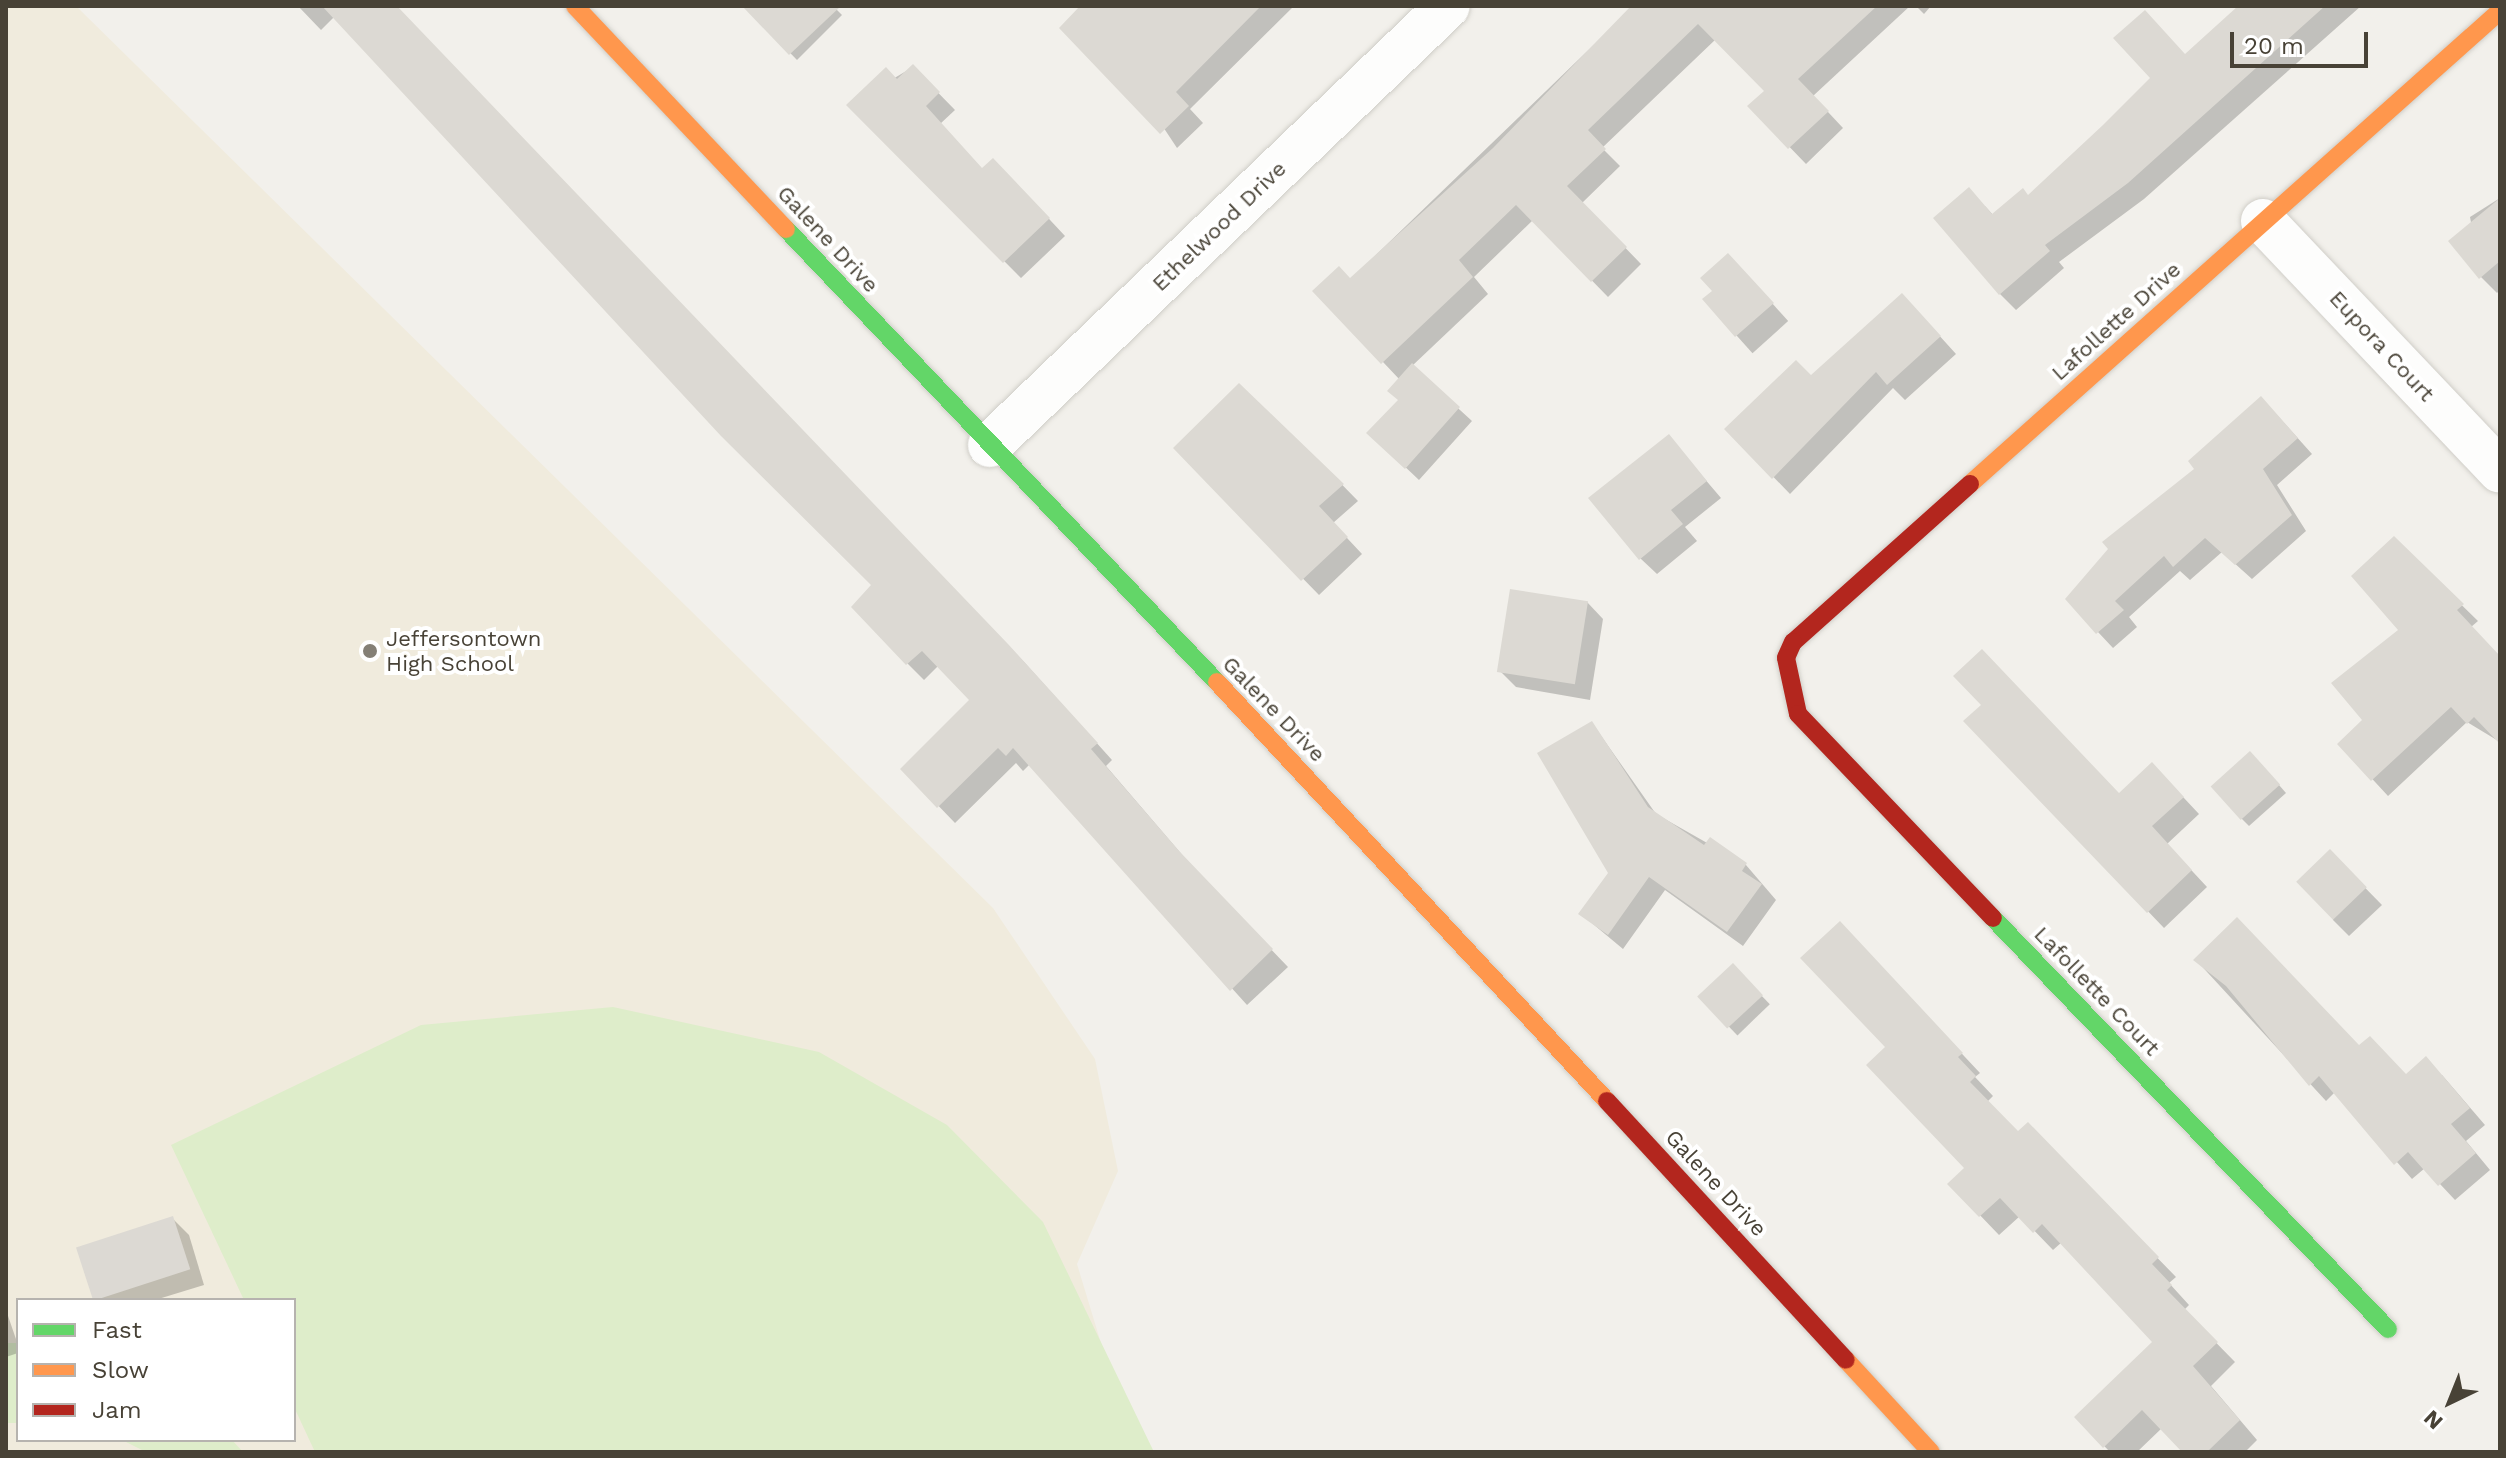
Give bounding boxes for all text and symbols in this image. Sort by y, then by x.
scale bar [2234,16,2372,66]
text: 20 m [2244,32,2304,60]
street label: Ethelwood Drive [1147,155,1291,297]
street label: Galene Drive [772,180,884,298]
street label: Lafollette Drive [2046,256,2186,386]
street label: Eupora Court [2324,285,2440,407]
place label: Jeffersontown High School [386,625,541,676]
marker: Jeffersontown High School [361,642,379,660]
street label: Galene Drive [1217,651,1331,767]
street label: Lafollette Court [2029,921,2165,1061]
street label: Galene Drive [1660,1124,1772,1242]
legend [16,1298,296,1442]
text: Fast [92,1316,142,1344]
text: Slow [92,1356,149,1384]
north arrow [2410,1362,2490,1442]
text: Jam [92,1396,142,1424]
text: N [2419,1405,2448,1435]

